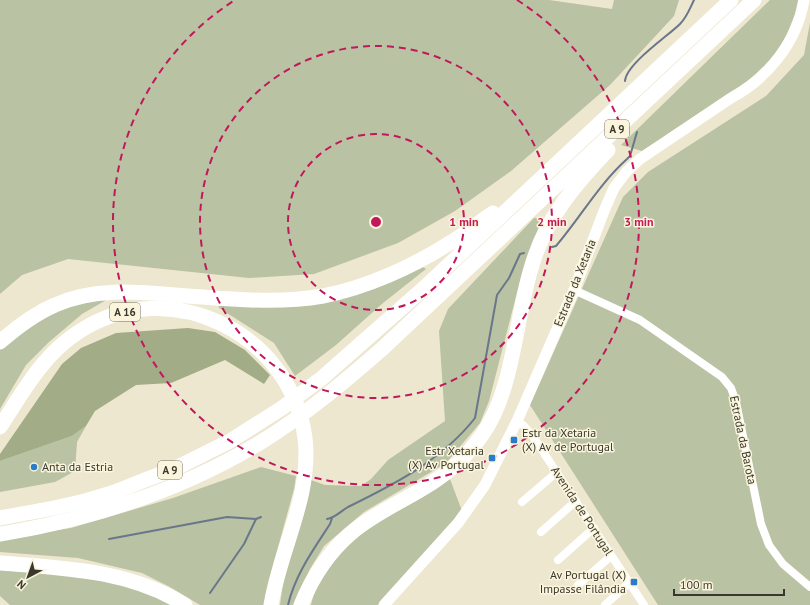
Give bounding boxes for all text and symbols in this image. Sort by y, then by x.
road number: A 9 [605,120,629,138]
text: 1 min [449,214,479,229]
text: 2 min [537,214,567,229]
text: 3 min [624,214,654,229]
centre of rings [369,215,383,229]
street label: Estrada da Xetaria [550,237,599,329]
road number: A 16 [110,303,140,321]
street label: Estrada da Barota [727,394,760,486]
place label: Estr da Xetaria (X) Av de Portugal [522,425,614,454]
marker: Estr da Xetaria (X) Av de Portugal [509,435,519,445]
place label: Estr Xetaria (X) Av Portugal [408,443,484,472]
marker: Estr Xetaria (X) Av Portugal [487,453,497,463]
place label: Anta da Estria [42,459,113,474]
road number: A 9 [158,461,182,479]
marker: Anta da Estria [29,462,39,472]
street label: Avenida de Portugal [548,463,617,558]
north arrow [8,557,48,597]
place label: Av Portugal (X) Impasse Filândia [540,567,626,596]
scale bar [674,571,784,597]
text: N [14,577,29,592]
marker: Av Portugal (X) Impasse Filândia [629,577,639,587]
text: 100 m [680,577,713,592]

